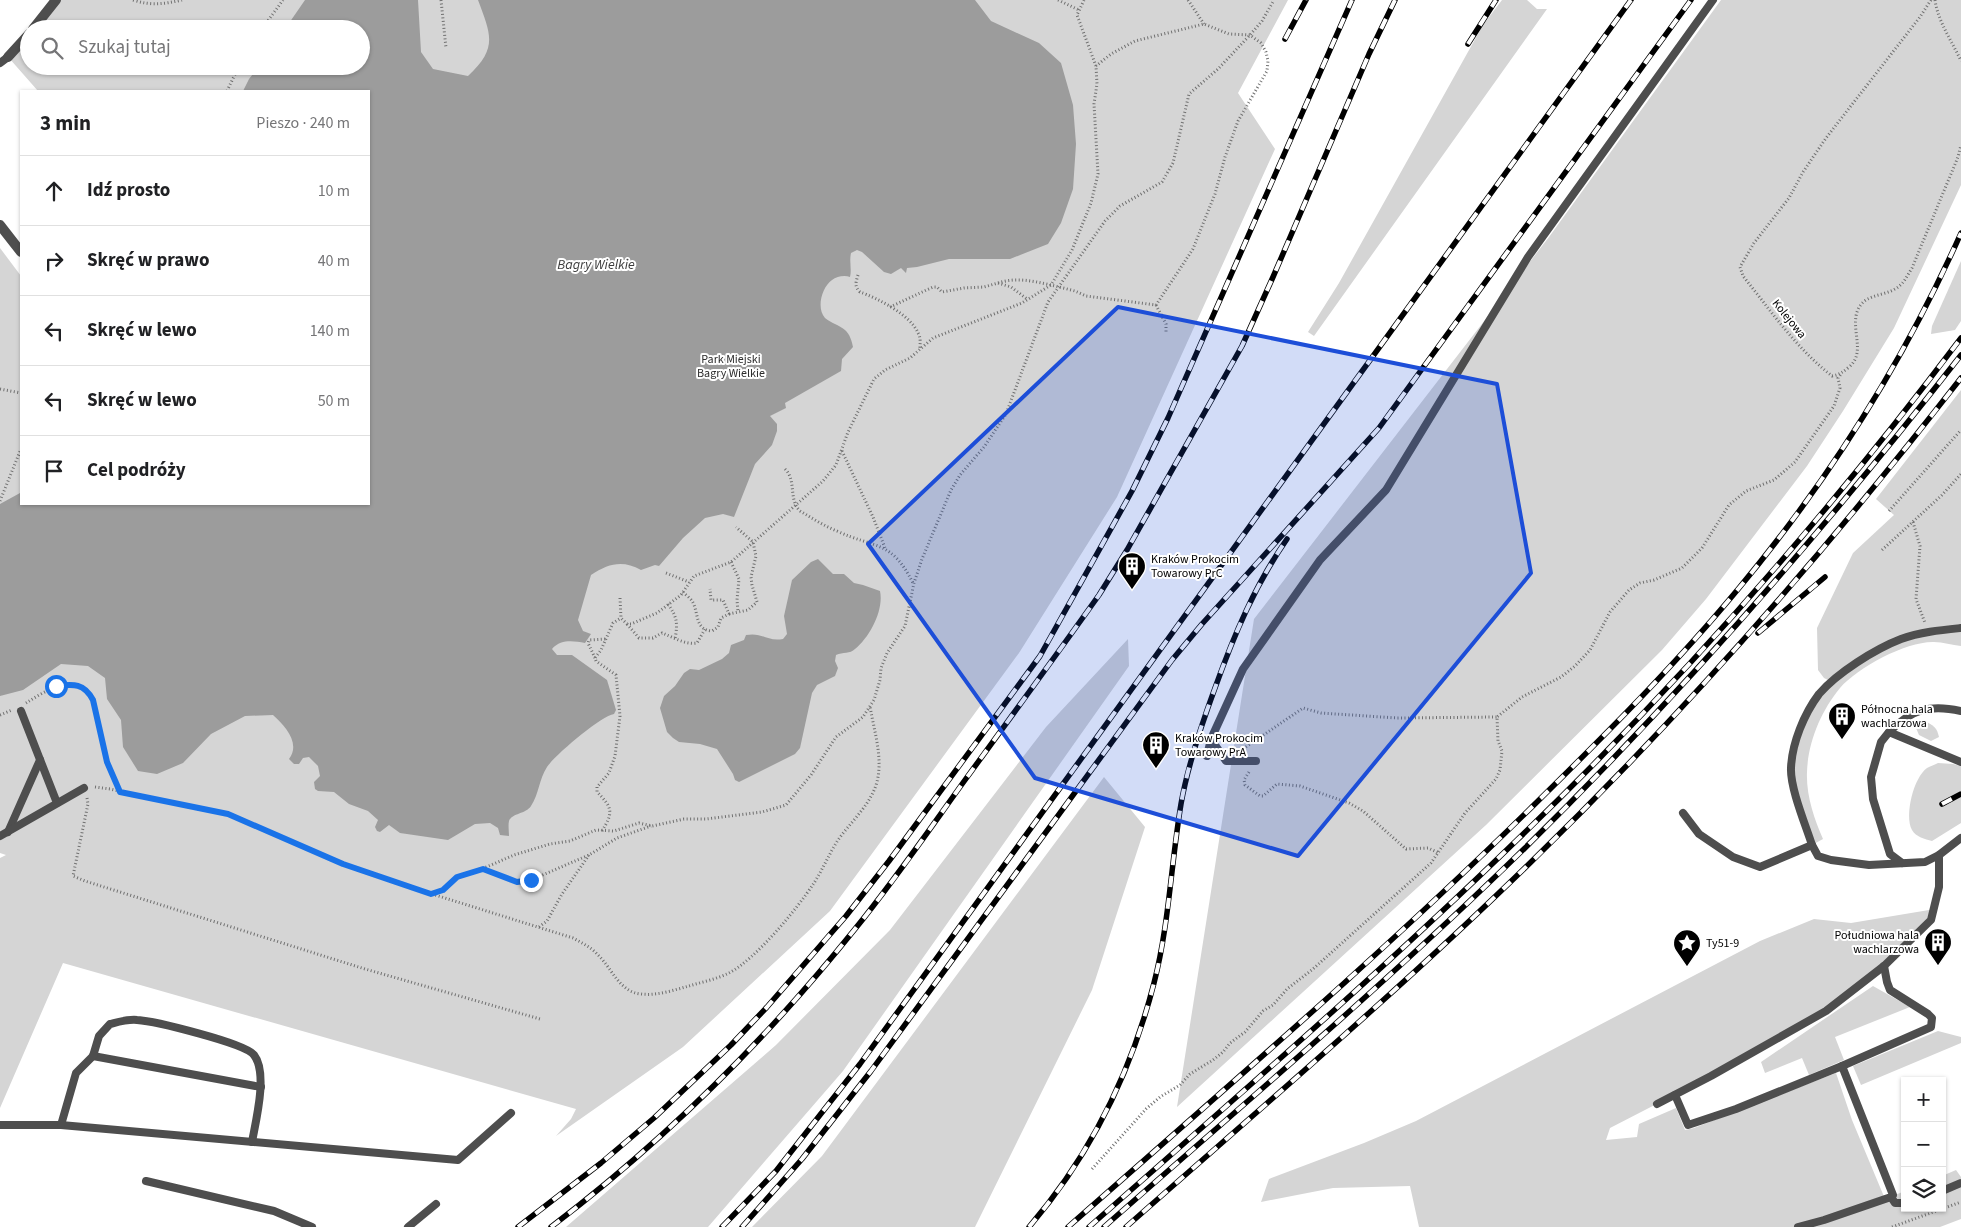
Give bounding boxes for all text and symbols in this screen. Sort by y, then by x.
search box [20,20,370,75]
icon: search [38,34,66,62]
text: Szukaj tutaj [78,34,171,61]
text: 3 min [40,108,91,138]
text: Pieszo · 240 m [256,112,350,134]
icon: ahead [40,177,68,205]
text: Idź prosto [87,177,170,204]
text: 10 m [318,180,350,202]
icon: right [40,247,68,275]
text: Skręć w prawo [87,247,209,274]
text: 40 m [318,250,350,272]
water label: Bagry Wielkie [557,255,635,275]
street label: Kolejowa [1768,296,1810,342]
icon: left [40,317,68,345]
text: Skręć w lewo [87,317,197,344]
text: 140 m [310,320,350,342]
park label: Park Miejski Bagry Wielkie [697,351,765,382]
icon: left [40,387,68,415]
text: Skręć w lewo [87,387,197,414]
text: 50 m [318,390,350,412]
icon: arrive [40,457,68,485]
text: Cel podróży [87,457,186,484]
building icon: Kraków Prokocim Towarowy PrC [1117,551,1147,590]
place label: Kraków Prokocim Towarowy PrC [1151,551,1239,582]
route start [45,675,68,698]
building icon: Północna hala wachlarzowa [1827,701,1857,740]
place label: Północna hala wachlarzowa [1861,701,1933,732]
building icon: Kraków Prokocim Towarowy PrA [1141,730,1171,769]
place label: Kraków Prokocim Towarowy PrA [1175,730,1263,761]
route end [520,869,543,892]
place label: Południowa hala wachlarzowa [1835,927,1919,958]
building icon: Południowa hala wachlarzowa [1923,927,1953,966]
place icon: Ty51-9 [1672,928,1702,967]
place label: Ty51-9 [1706,935,1739,952]
map controls [1901,1077,1946,1212]
button: + [1901,1077,1946,1122]
button: − [1901,1122,1946,1167]
button: layers [1901,1167,1946,1212]

